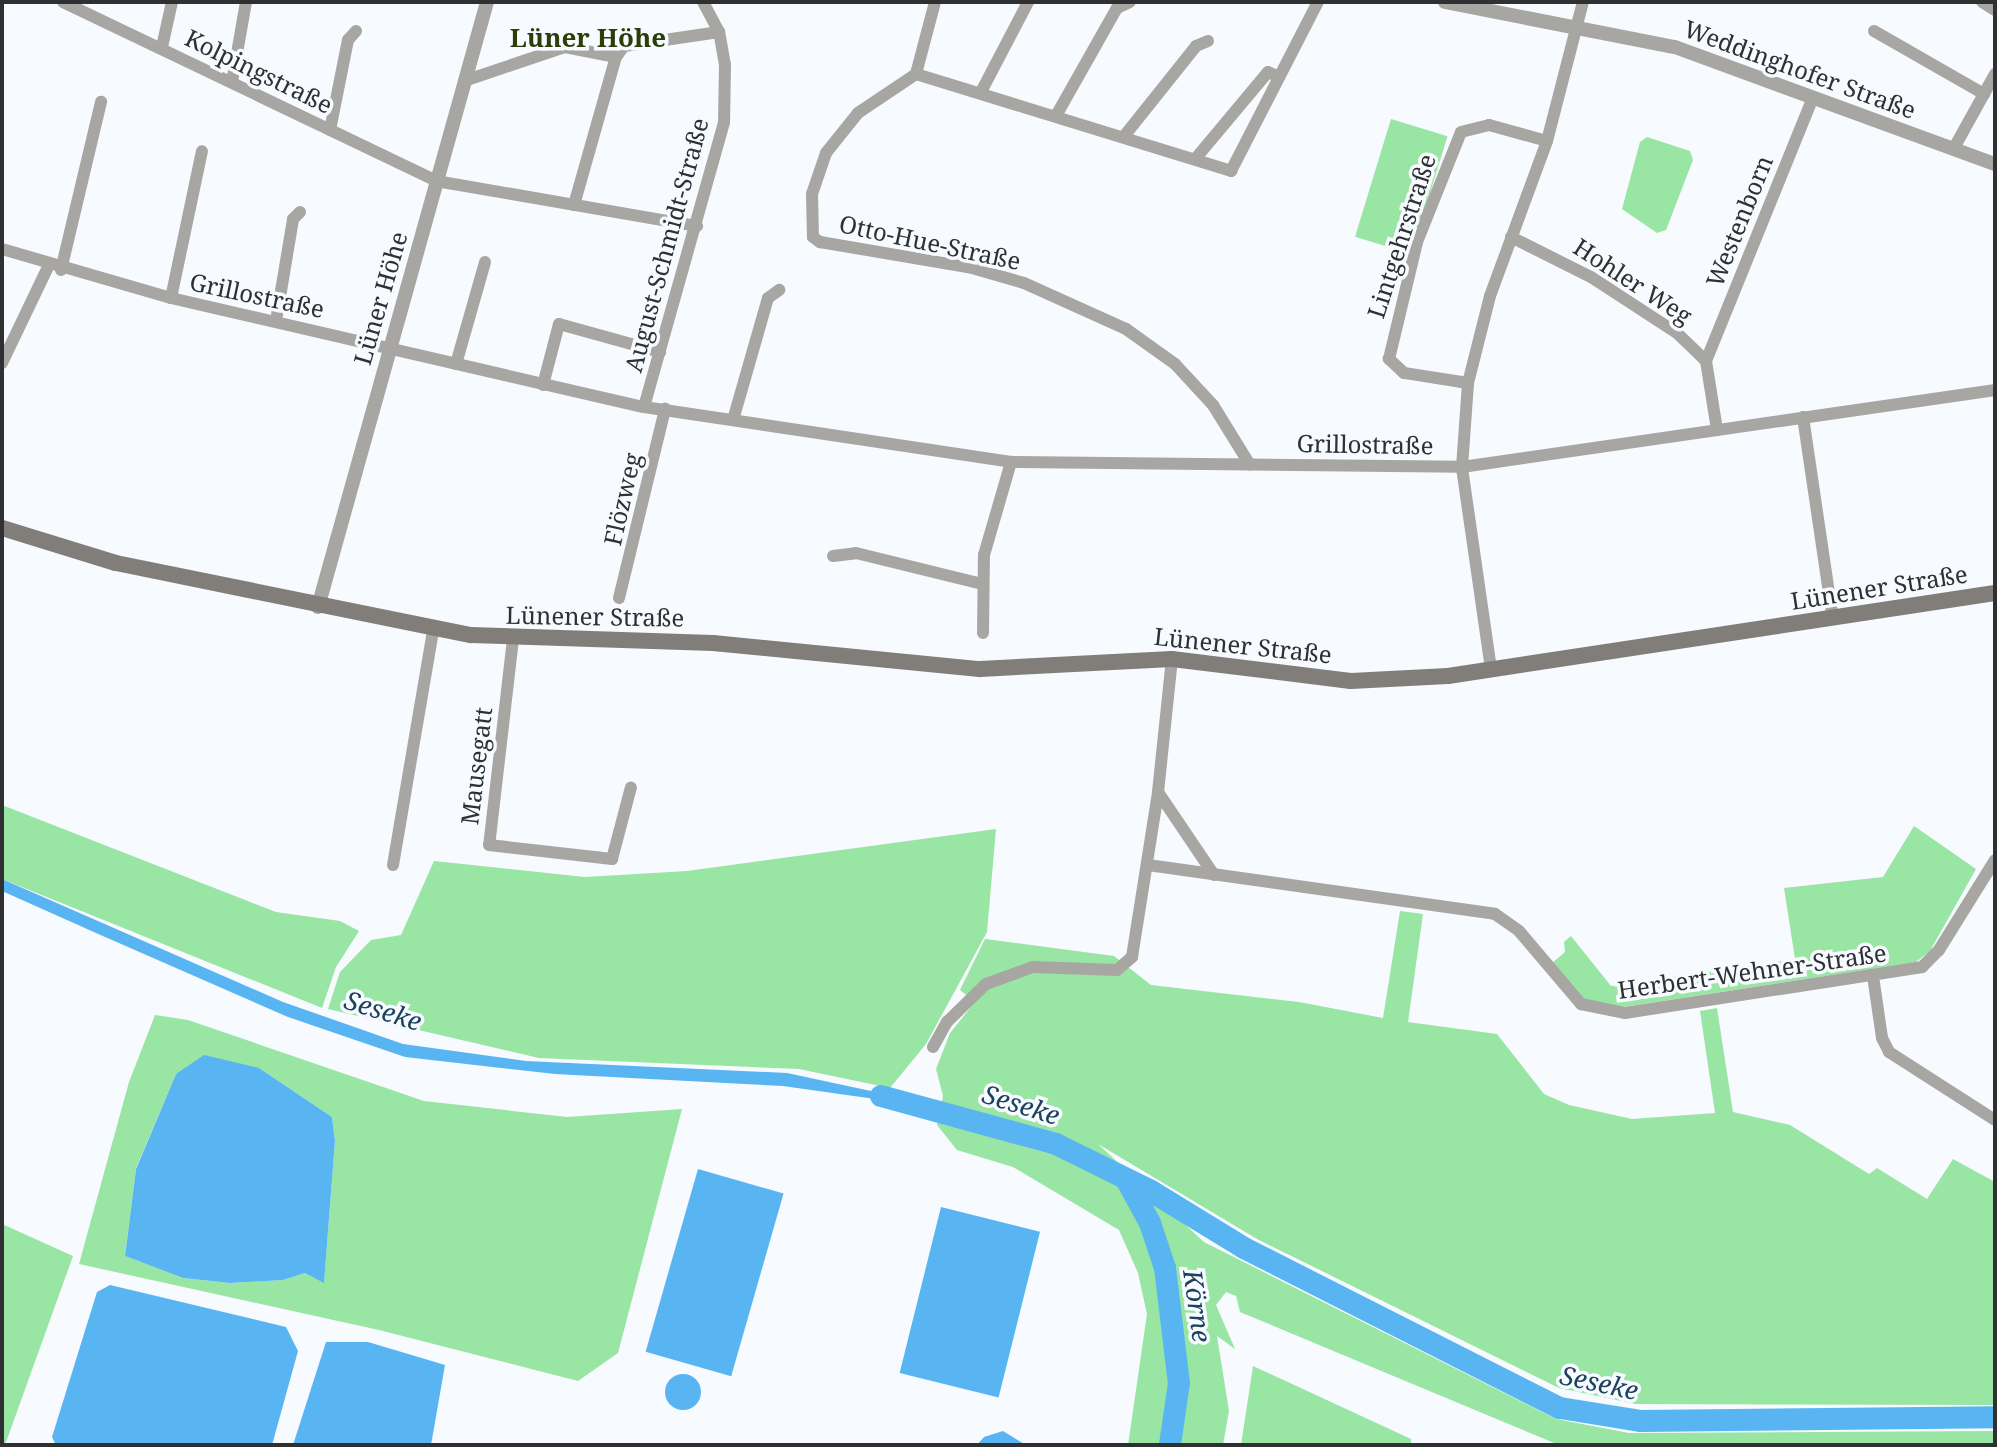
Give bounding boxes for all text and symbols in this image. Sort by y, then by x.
street label: Weddinghofer Straße [1680,14,1920,124]
district label: Lüner Höhe [510,22,666,54]
street label: Kolpingstraße [181,23,337,119]
street label: August-Schmidt-Straße [618,115,714,375]
street label: Lintgehrstraße [1361,150,1441,322]
street label: Westenborn [1700,151,1778,291]
street label: Otto-Hue-Straße [837,209,1023,275]
street label: Lüner Höhe [347,228,413,368]
street label: Hohler Weg [1568,232,1698,330]
street label: Grillostraße [187,267,327,323]
street label: Grillostraße [1296,428,1434,460]
street label: Flözweg [597,450,647,548]
street label: Lünener Straße [1789,559,1969,615]
street label: Lünener Straße [505,600,685,632]
street label: Lünener Straße [1153,621,1333,669]
street label: Mausegatt [455,706,497,826]
street label: Herbert-Wehner-Straße [1616,938,1888,1004]
water label: Seseke [341,985,425,1037]
water label: Seseke [979,1079,1063,1131]
water label: Körne [1176,1268,1218,1344]
water label: Seseke [1557,1360,1641,1406]

